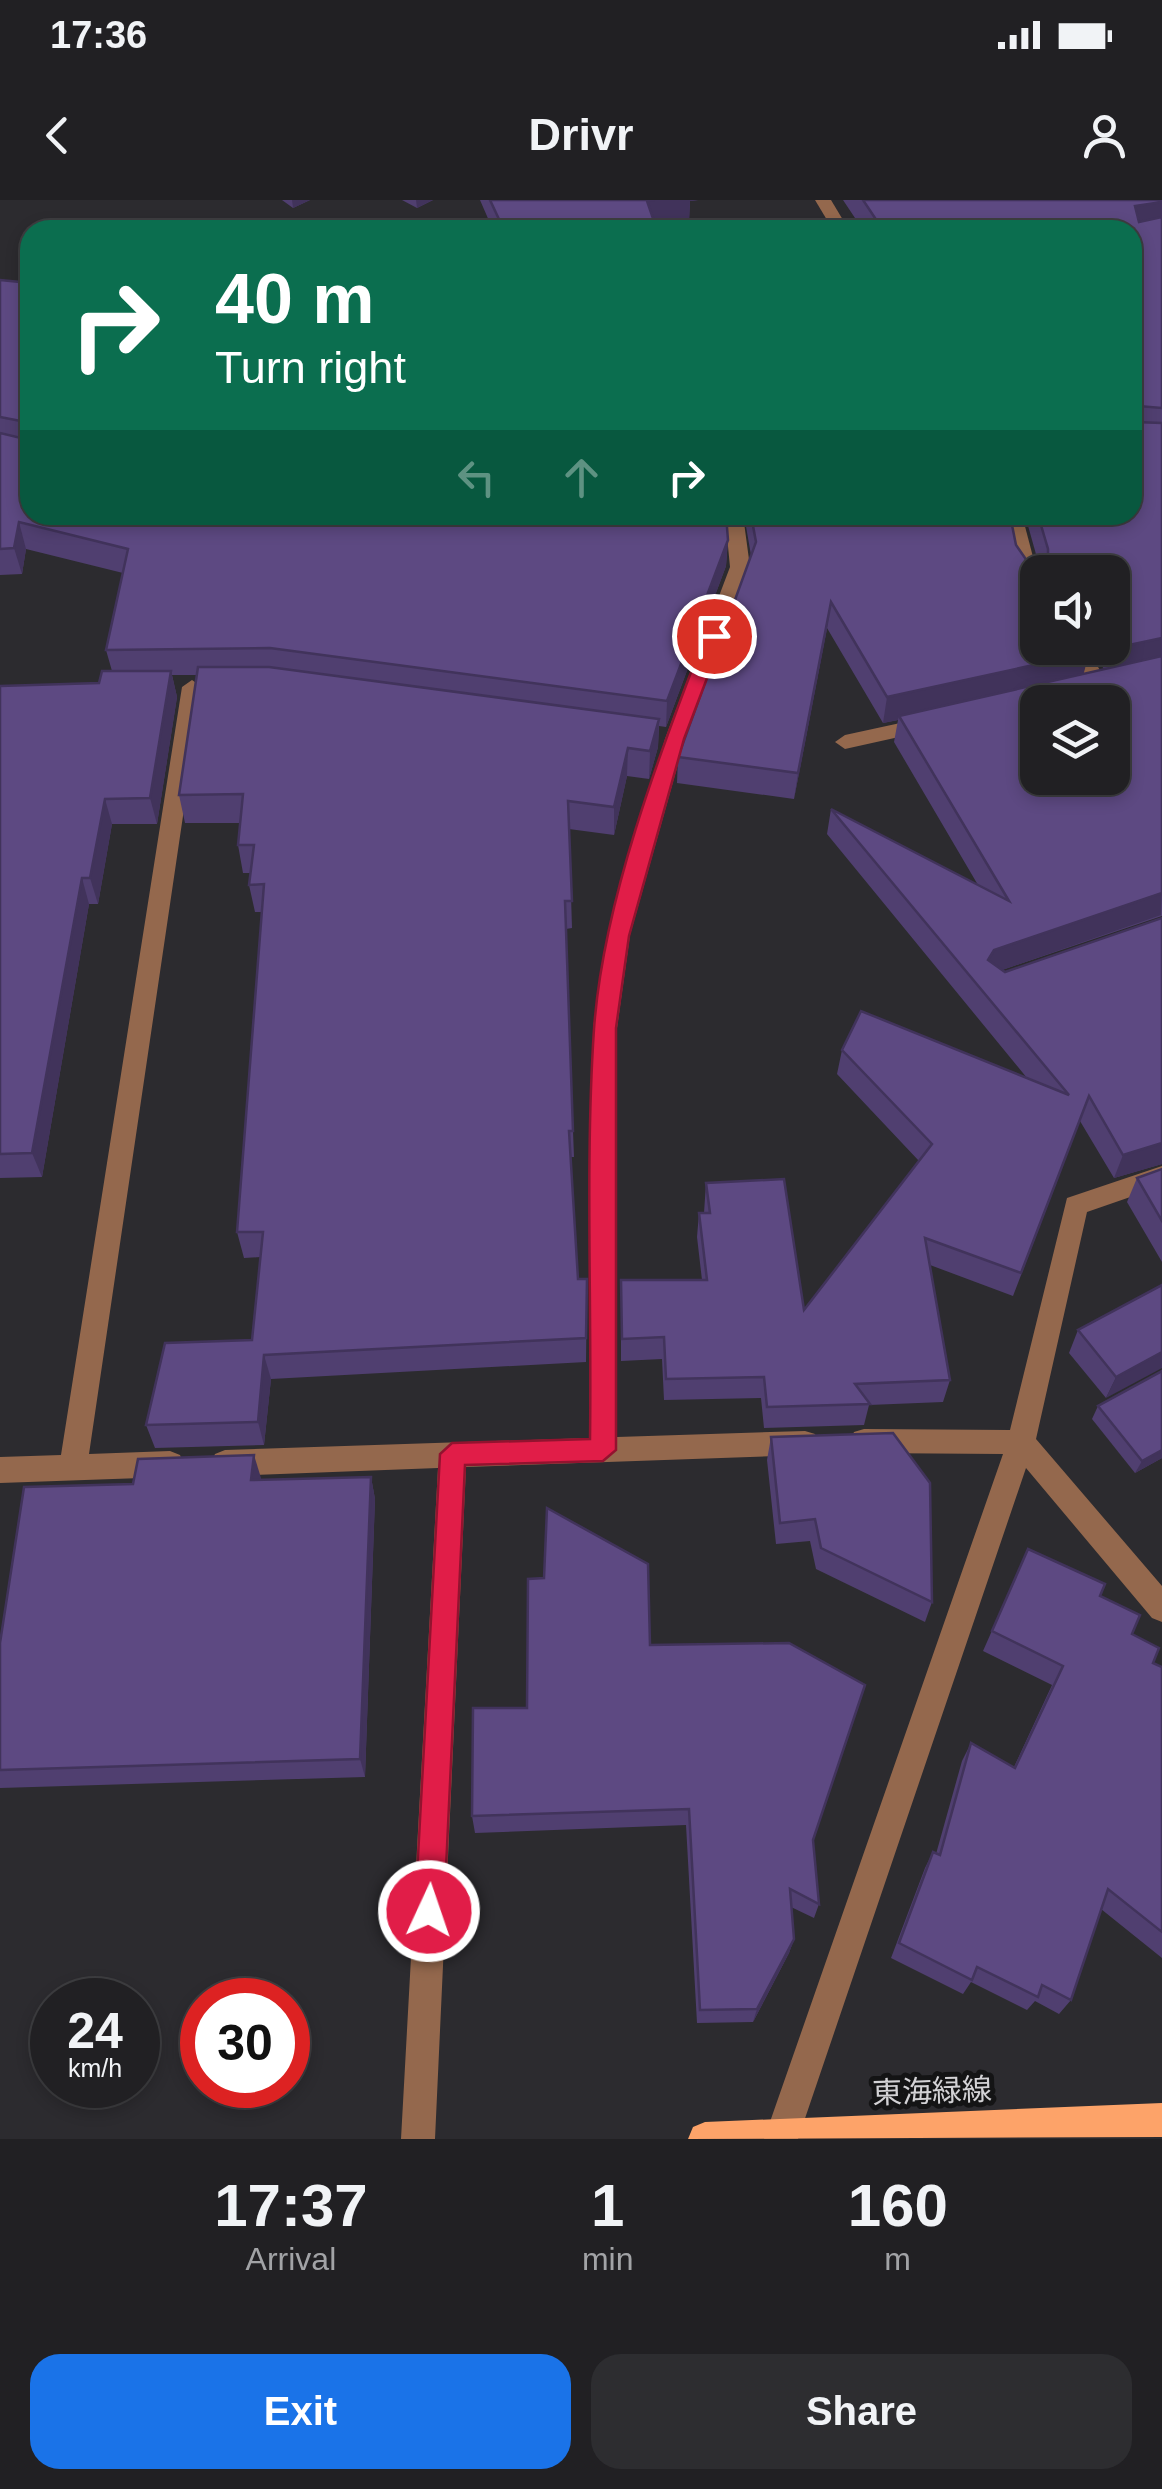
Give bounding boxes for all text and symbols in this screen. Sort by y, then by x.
text: 17:36 [50,14,147,56]
icon: back [30,108,85,163]
icon: person [1077,108,1132,163]
text: Drivr [528,109,634,160]
icon: right [50,260,180,390]
text: 40 m [215,260,375,338]
text: Turn right [215,342,406,393]
icon: left [449,450,504,505]
icon: ahead [554,450,609,505]
icon: right [659,450,714,505]
map controls [1020,555,1130,795]
button: sound [1020,555,1130,665]
pin [672,594,757,679]
icon: arrive [687,609,742,664]
button: layers [1020,685,1130,795]
position arrow [377,1859,481,1963]
speed limit sign: 30 [180,1978,310,2108]
text: 24 [67,2003,123,2059]
text: km/h [68,2054,122,2082]
street label: 東海緑線 [871,2072,993,2110]
text: 17:37 [214,2172,368,2239]
text: 1 [591,2172,624,2239]
text: 160 [848,2172,948,2239]
text: Arrival [246,2241,336,2277]
text: min [582,2241,633,2277]
text: m [884,2241,911,2277]
button: Exit [30,2354,571,2469]
button: Share [591,2354,1132,2469]

